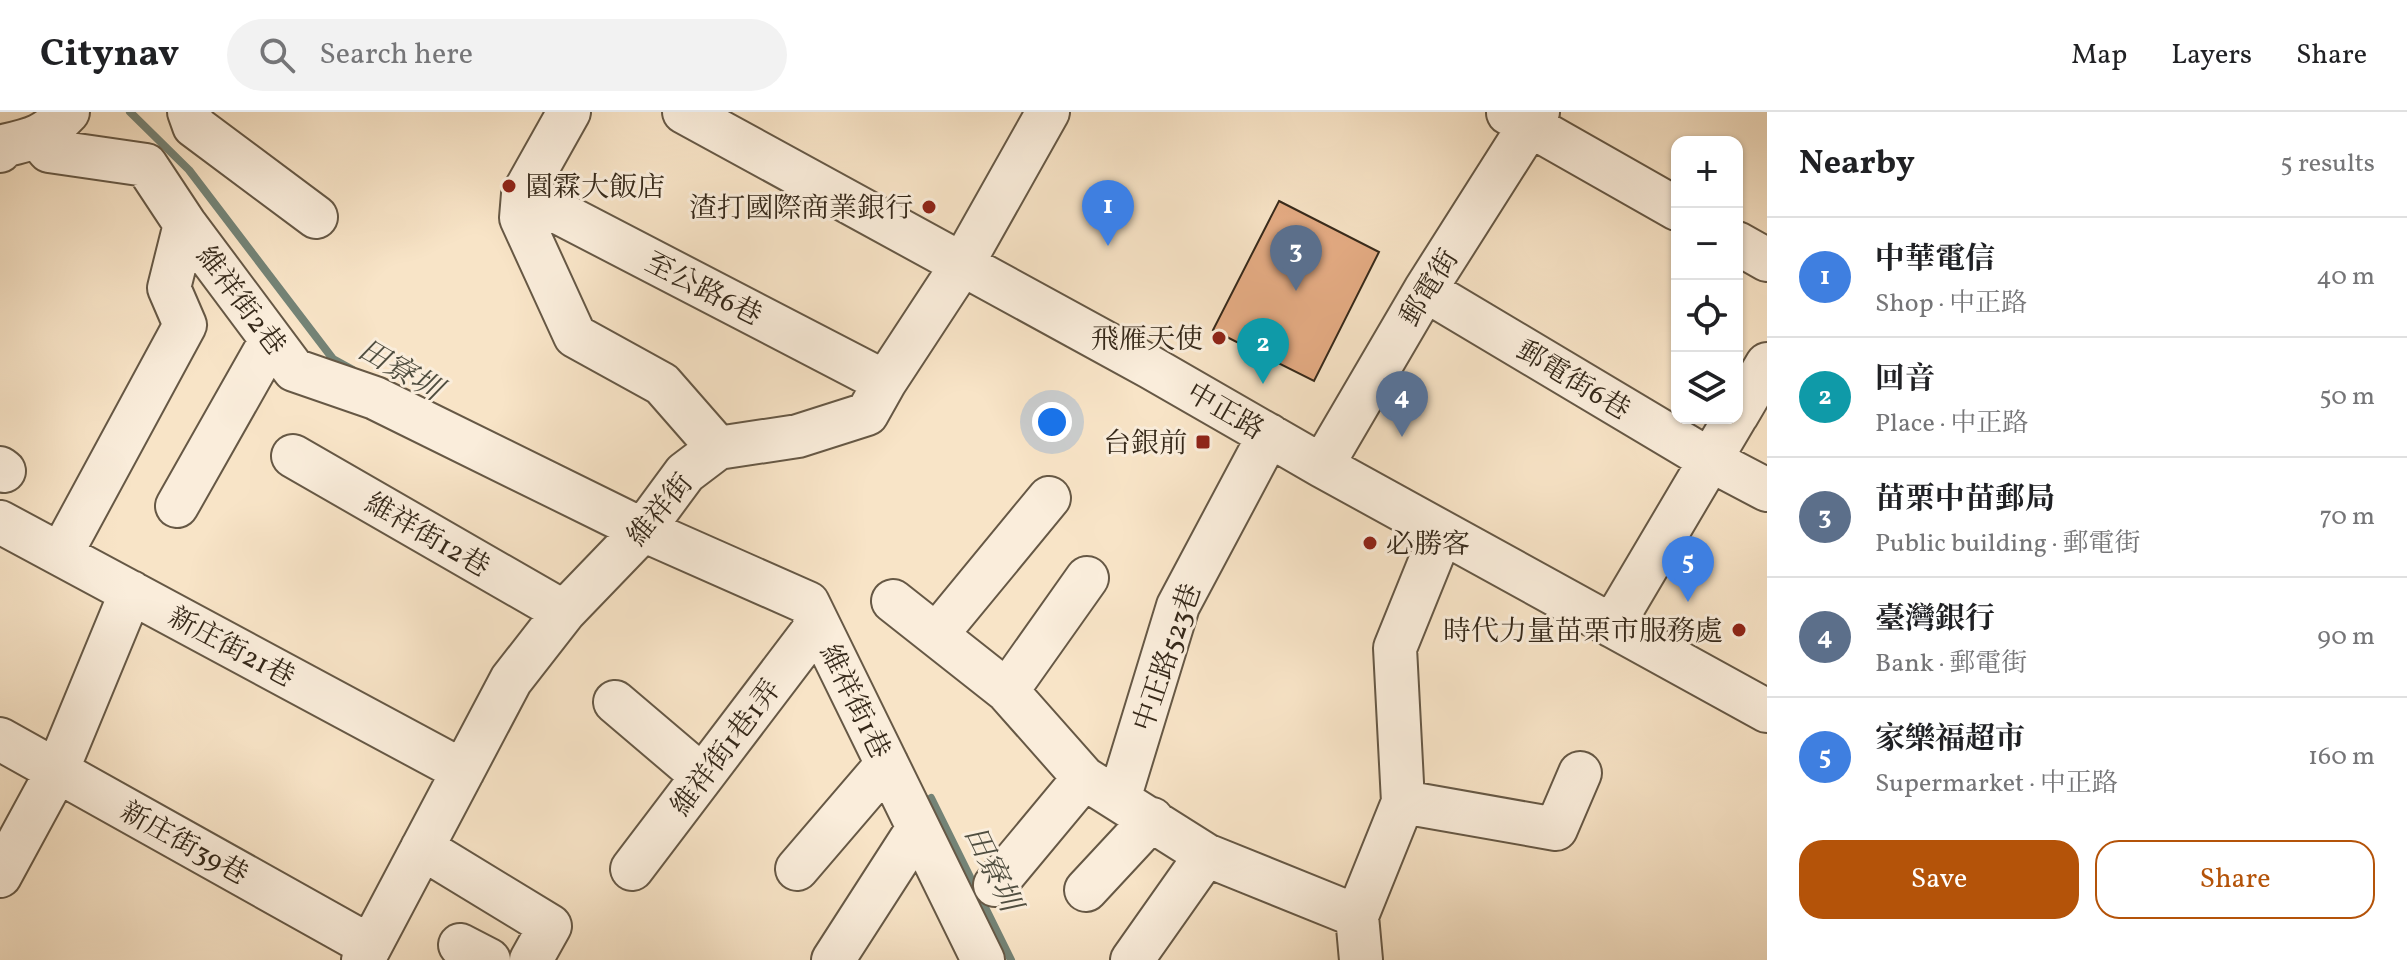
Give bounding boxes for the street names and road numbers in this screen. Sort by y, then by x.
street label: 維祥街2巷 [186,239,294,364]
street label: 郵電街 [1391,242,1469,334]
street label: 至公路6巷 [638,244,768,336]
street label: 郵電街6巷 [1509,332,1637,430]
street label: 中正路 [1179,374,1271,450]
street label: 維祥街 [619,466,703,555]
street label: 維祥街12巷 [357,485,496,588]
street label: 中正路523巷 [1125,579,1212,737]
street label: 新庄街21巷 [161,599,301,698]
street label: 維祥街1巷 [809,638,898,766]
street label: 維祥街1巷1弄 [663,672,791,825]
street label: 新庄街39巷 [113,793,255,895]

